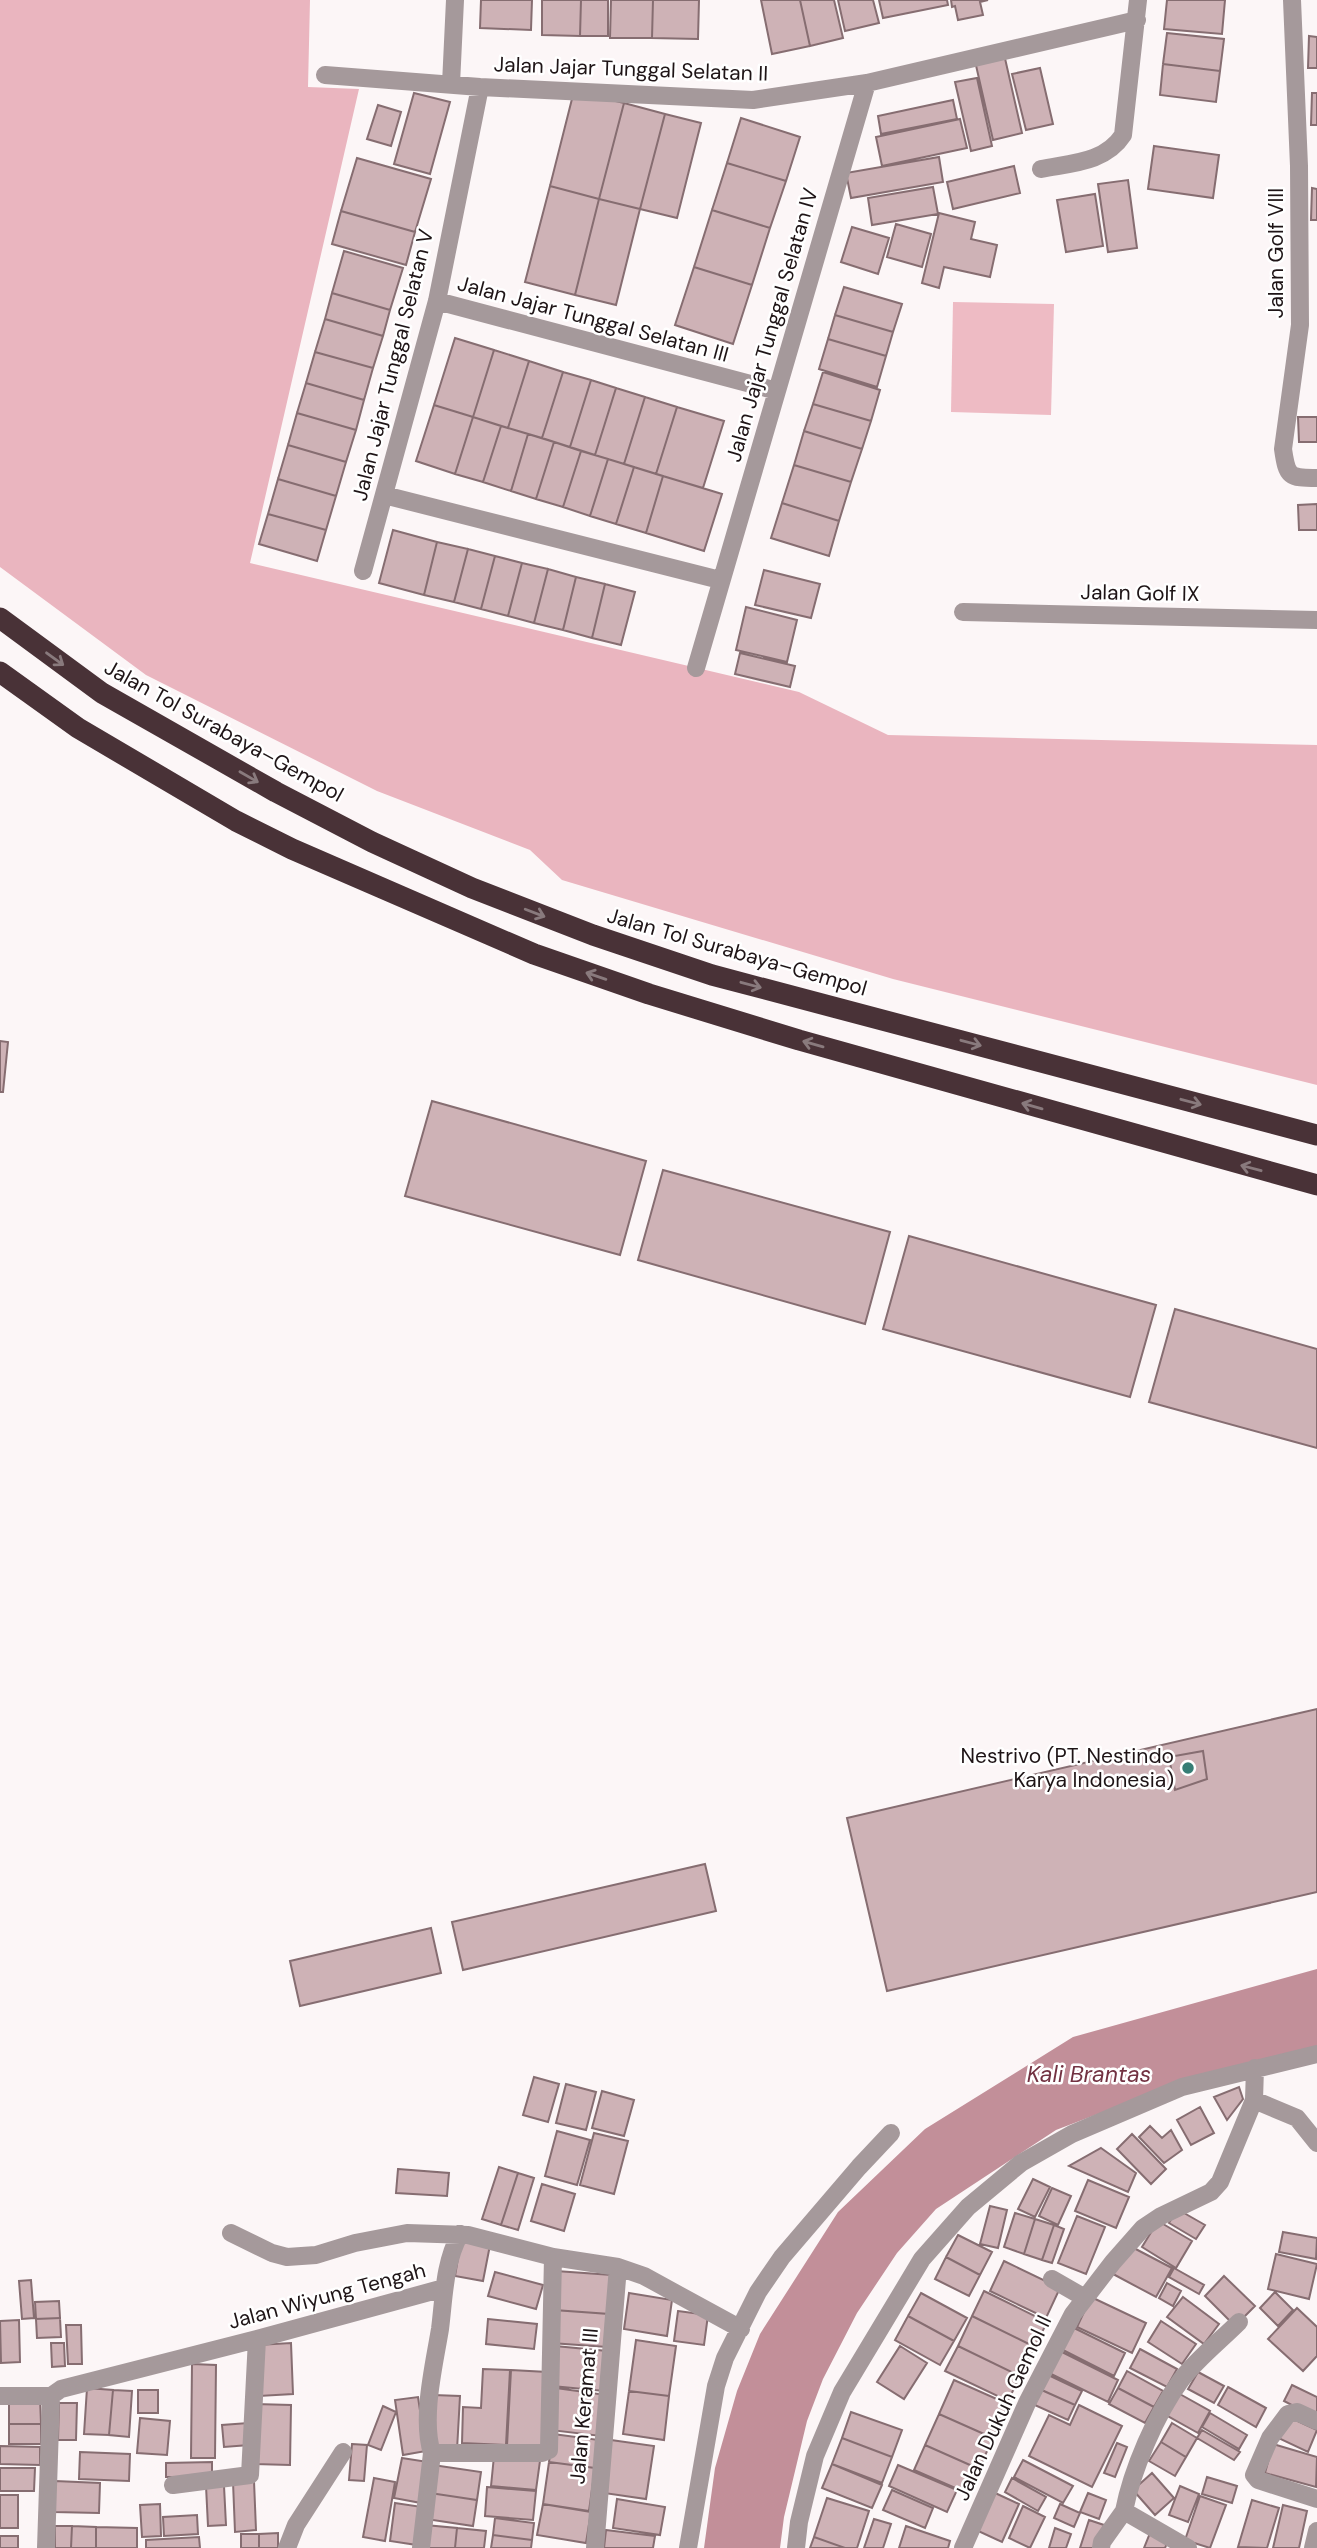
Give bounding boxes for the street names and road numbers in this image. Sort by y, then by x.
street label: Jalan Jajar Tunggal Selatan II [493,50,769,88]
street label: Jalan Jajar Tunggal Selatan IV [719,185,825,465]
street label: Jalan Golf VIII [1262,188,1290,318]
street label: Jalan Jajar Tunggal Selatan V [346,226,440,504]
street label: Jalan Jajar Tunggal Selatan III [454,269,732,369]
street label: Jalan Golf IX [1080,578,1200,608]
street label: Jalan Tol Surabaya–Gempol [99,653,349,809]
street label: Jalan Tol Surabaya–Gempol [604,901,870,1003]
street label: Jalan Wiyung Tengah [225,2256,429,2336]
street label: Jalan Dukuh Gemol II [948,2311,1058,2505]
street label: Jalan Keramat III [563,2327,605,2485]

